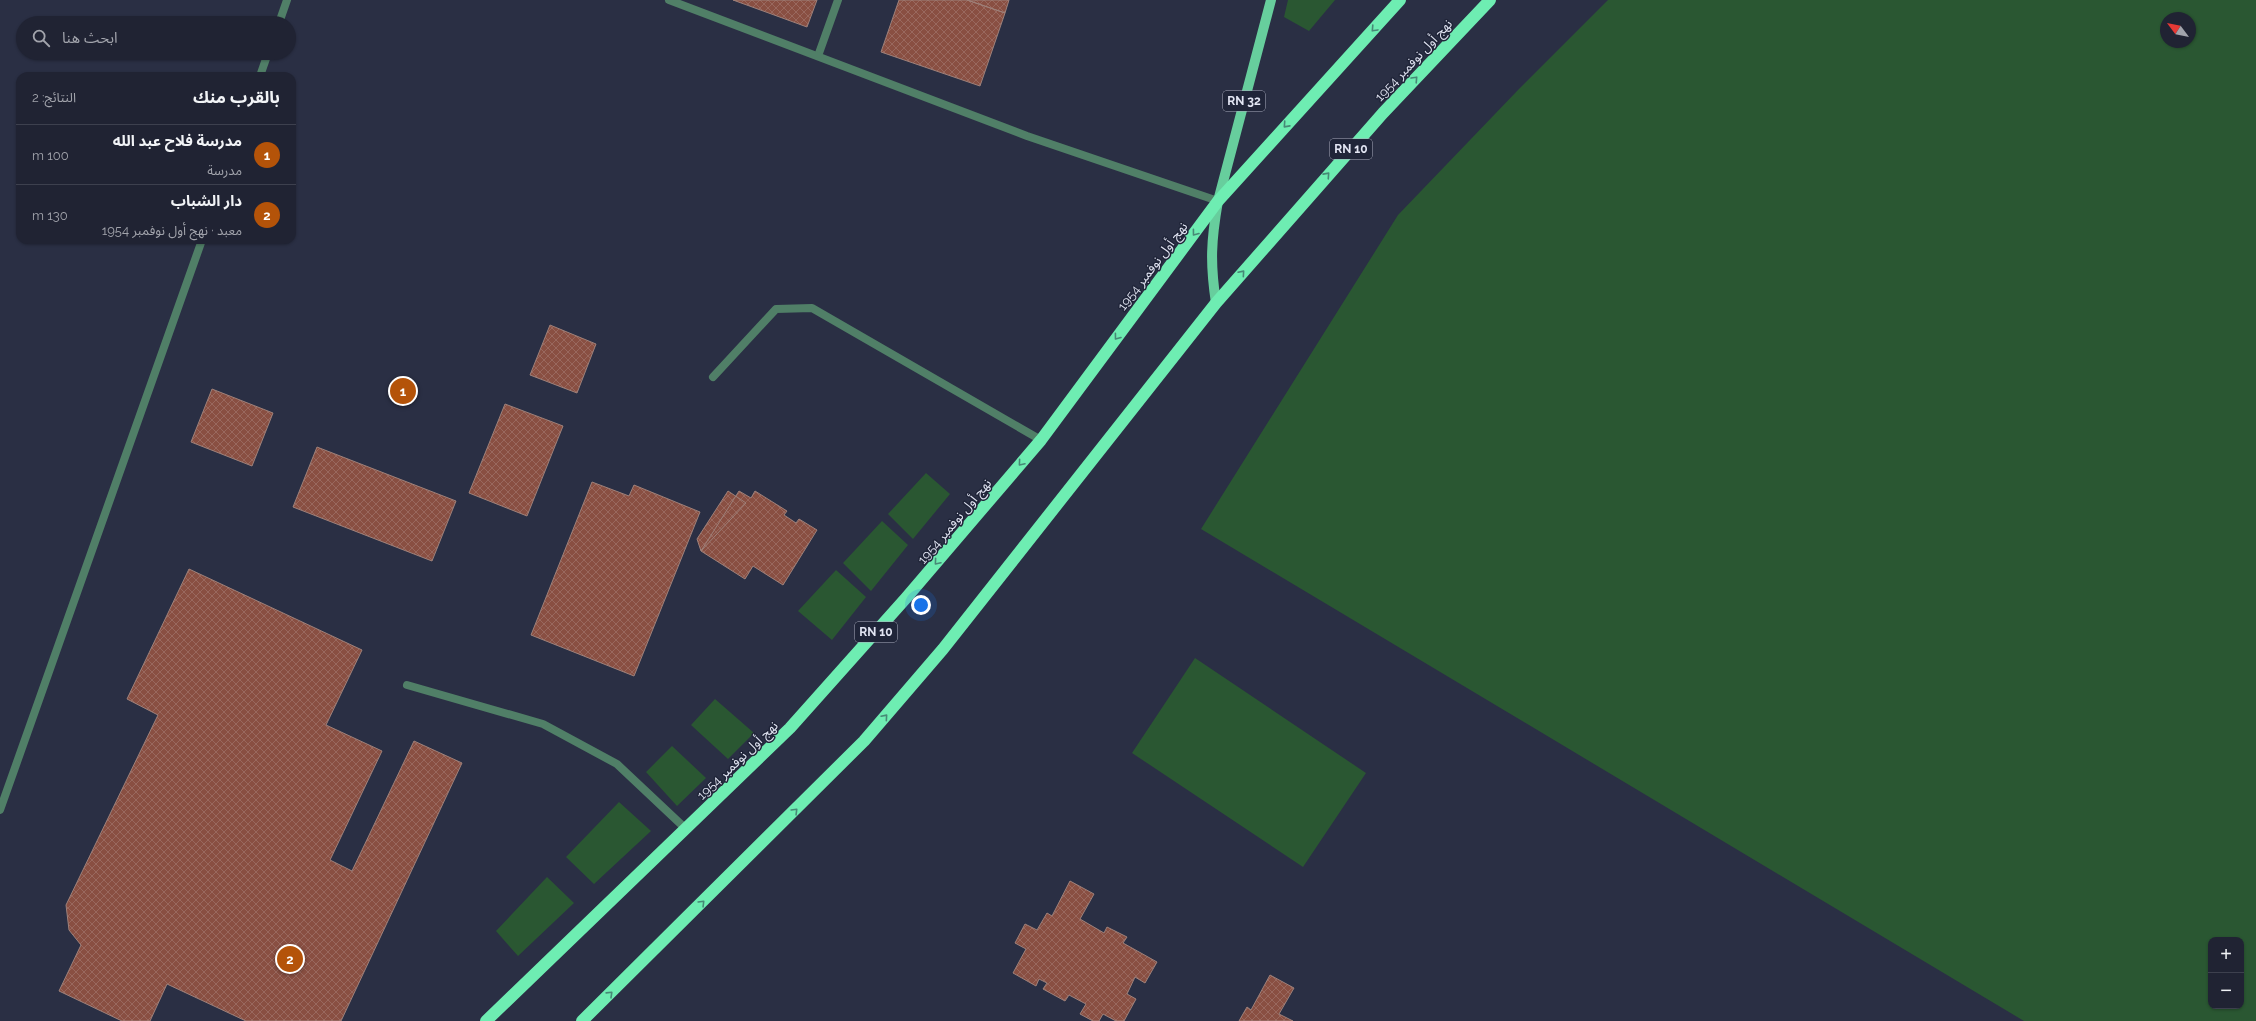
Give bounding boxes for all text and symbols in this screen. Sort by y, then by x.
north arrow [2160,12,2196,48]
search box [16,16,296,60]
street label: نهج أول نوفمبر 1954 [1371,16,1457,106]
one-way arrow [1372,24,1379,31]
icon: search [30,27,52,49]
text: ابحث هنا [62,29,118,47]
one-way arrow [1410,76,1417,84]
text: بالقرب منك [193,87,280,107]
text: النتائج: 2 [32,90,76,105]
road number: RN 32 [1223,91,1265,111]
one-way arrow [1284,120,1291,127]
text: مدرسة فلاح عبد الله [113,132,242,150]
road number: RN 10 [1330,139,1372,159]
text: 100 m [32,148,69,163]
text: 1 [264,148,270,163]
text: مدرسة [207,163,242,178]
one-way arrow [1323,172,1330,180]
text: دار الشباب [171,192,242,210]
text: 130 m [32,208,68,223]
text: 2 [263,208,271,223]
street label: نهج أول نوفمبر 1954 [1114,219,1193,315]
text: معبد · نهج أول نوفمبر 1954 [102,223,242,238]
one-way arrow [1192,228,1199,235]
one-way arrow [1237,270,1244,278]
one-way arrow [1114,333,1122,340]
pin: 1 [390,376,416,406]
one-way arrow [1019,458,1026,465]
street label: نهج أول نوفمبر 1954 [914,475,997,569]
one-way arrow [935,557,942,564]
your location [911,595,931,615]
road number: RN 10 [855,622,897,642]
one-way arrow [880,714,887,722]
street label: نهج أول نوفمبر 1954 [693,718,783,805]
one-way arrow [790,808,798,816]
one-way arrow [697,900,705,908]
map controls [2208,937,2244,1009]
button: + [2208,937,2244,973]
pin: 2 [277,944,303,974]
button: − [2208,973,2244,1009]
one-way arrow [605,991,613,999]

